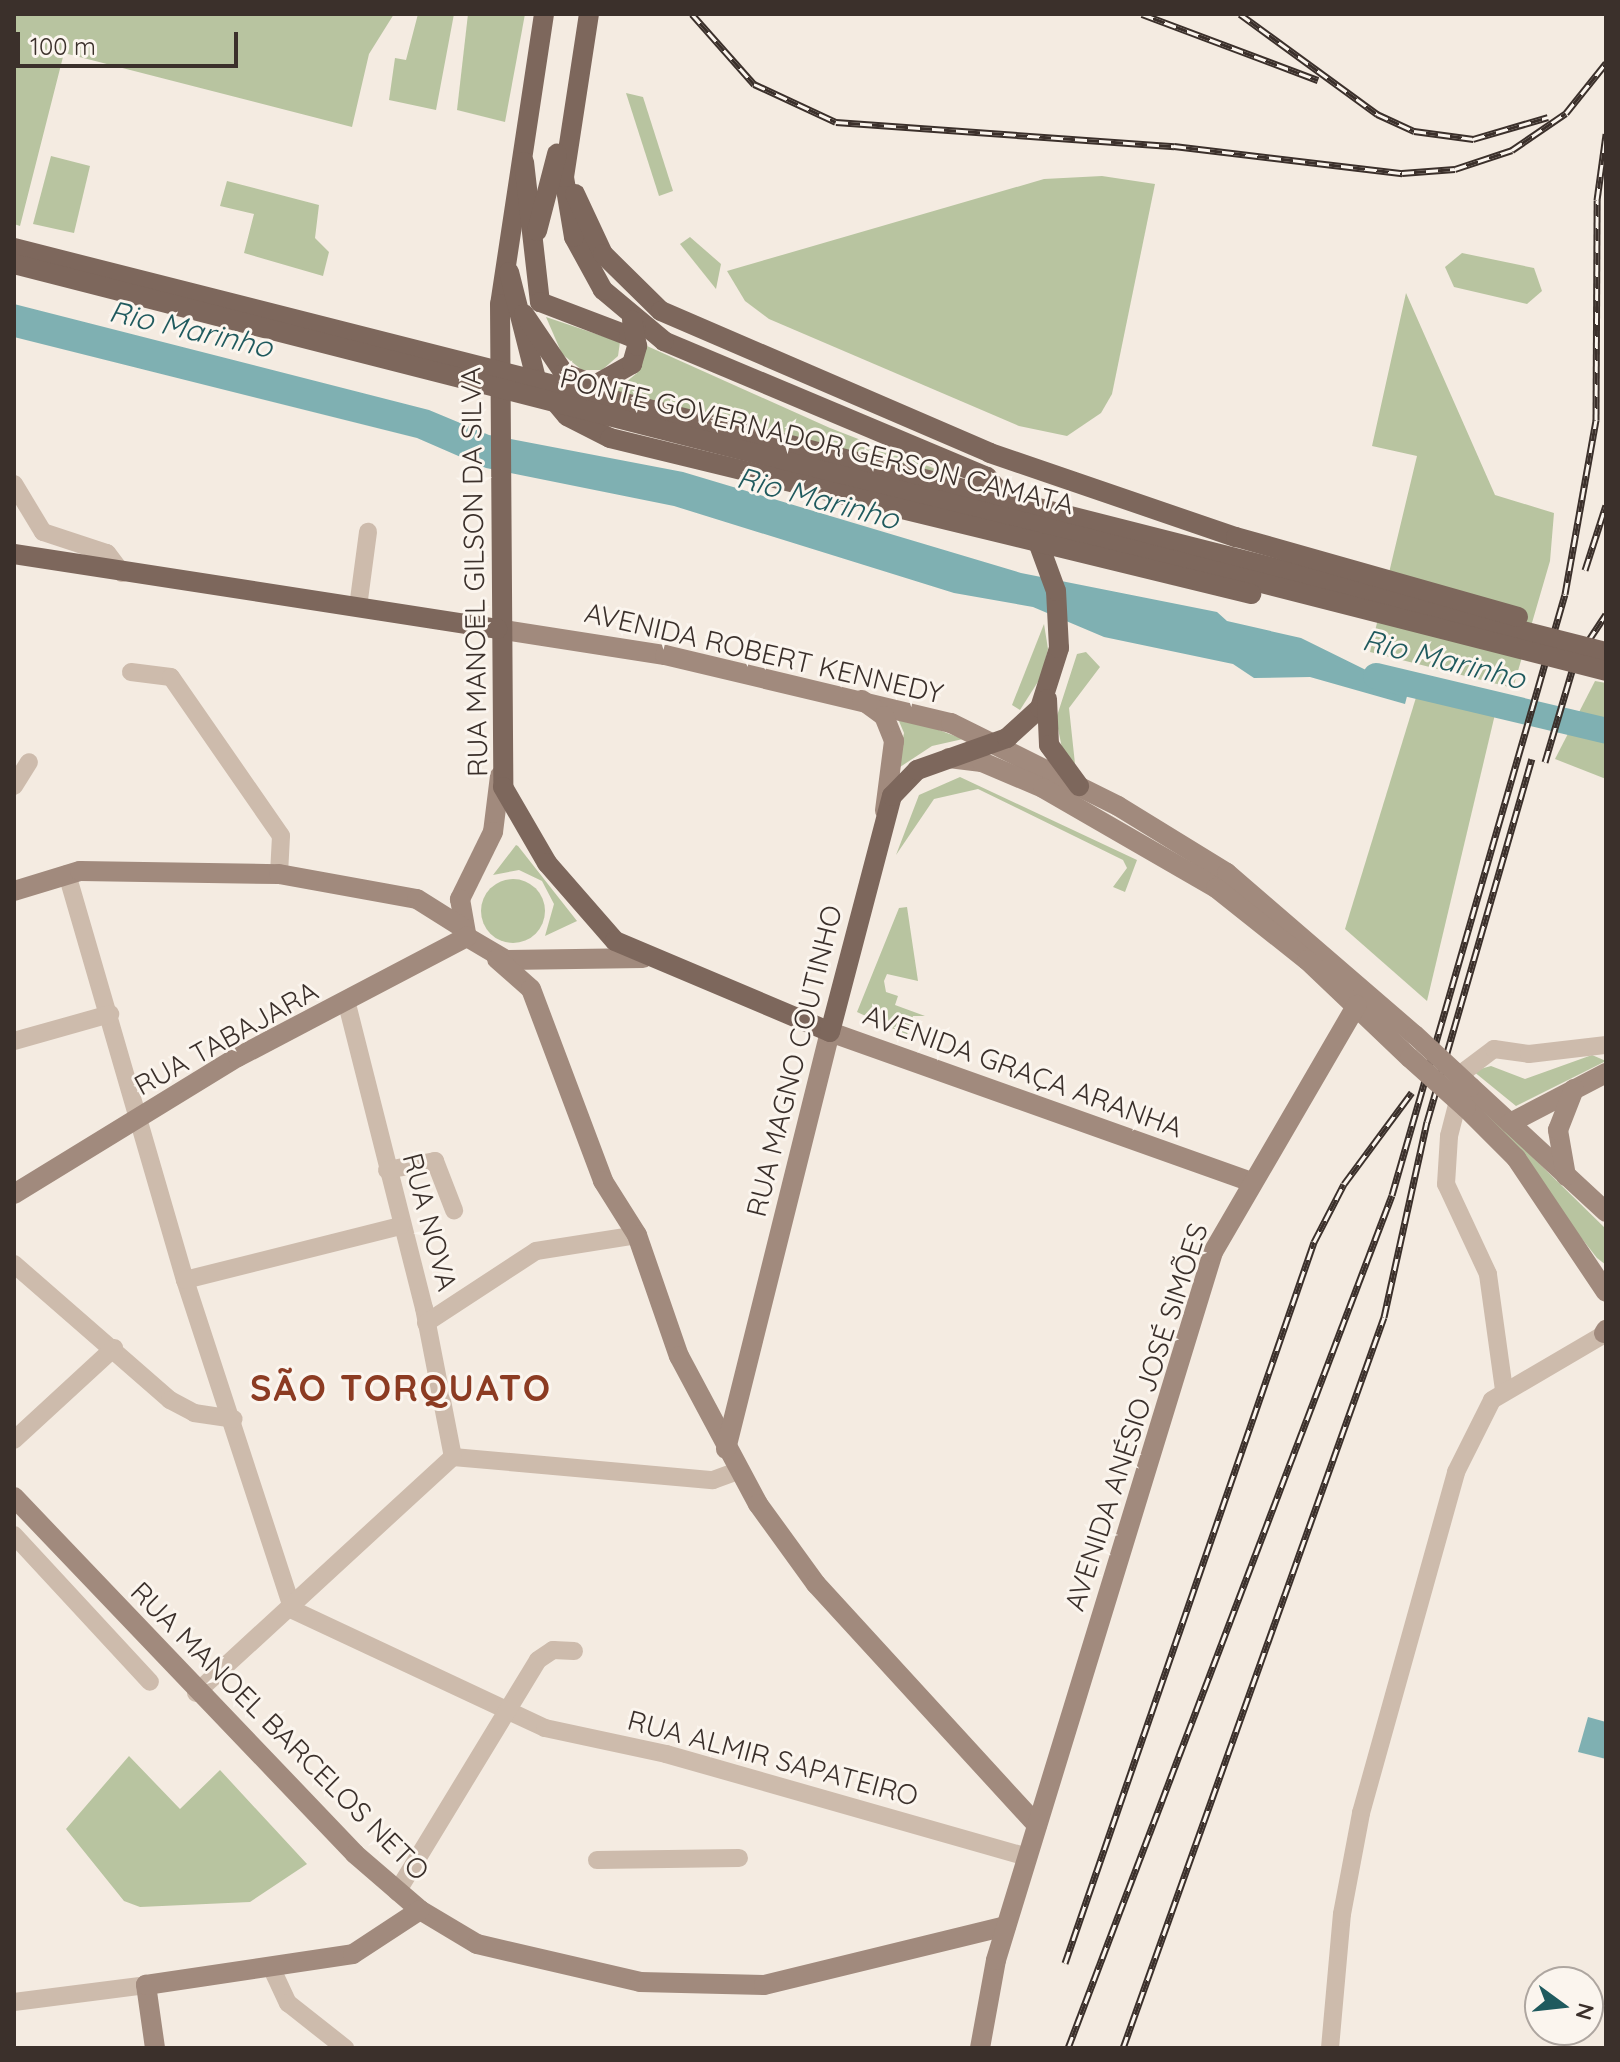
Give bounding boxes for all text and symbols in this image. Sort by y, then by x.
scale bar [20,16,242,66]
text: 100 m [30,31,96,61]
water label: Rio Marinho [106,293,276,365]
street label: PONTE GOVERNADOR GERSON CAMATA [556,361,1078,521]
street label: RUA MANOEL GILSON DA SILVA [454,367,494,777]
water label: Rio Marinho [733,459,903,537]
street label: AVENIDA ROBERT KENNEDY [582,595,946,711]
water label: Rio Marinho [1359,621,1529,697]
street label: RUA MAGNO COUTINHO [739,902,849,1220]
street label: RUA TABAJARA [128,974,324,1102]
street label: AVENIDA GRAÇA ARANHA [859,998,1187,1144]
street label: RUA NOVA [395,1149,465,1295]
street label: AVENIDA ANÉSIO JOSÉ SIMÕES [1057,1219,1215,1615]
district label: SÃO TORQUATO [250,1366,552,1410]
street label: RUA MANOEL BARCELOS NETO [124,1575,436,1887]
street label: RUA ALMIR SAPATEIRO [624,1703,922,1813]
north arrow [1524,1966,1604,2046]
text: N [1570,2000,1601,2023]

